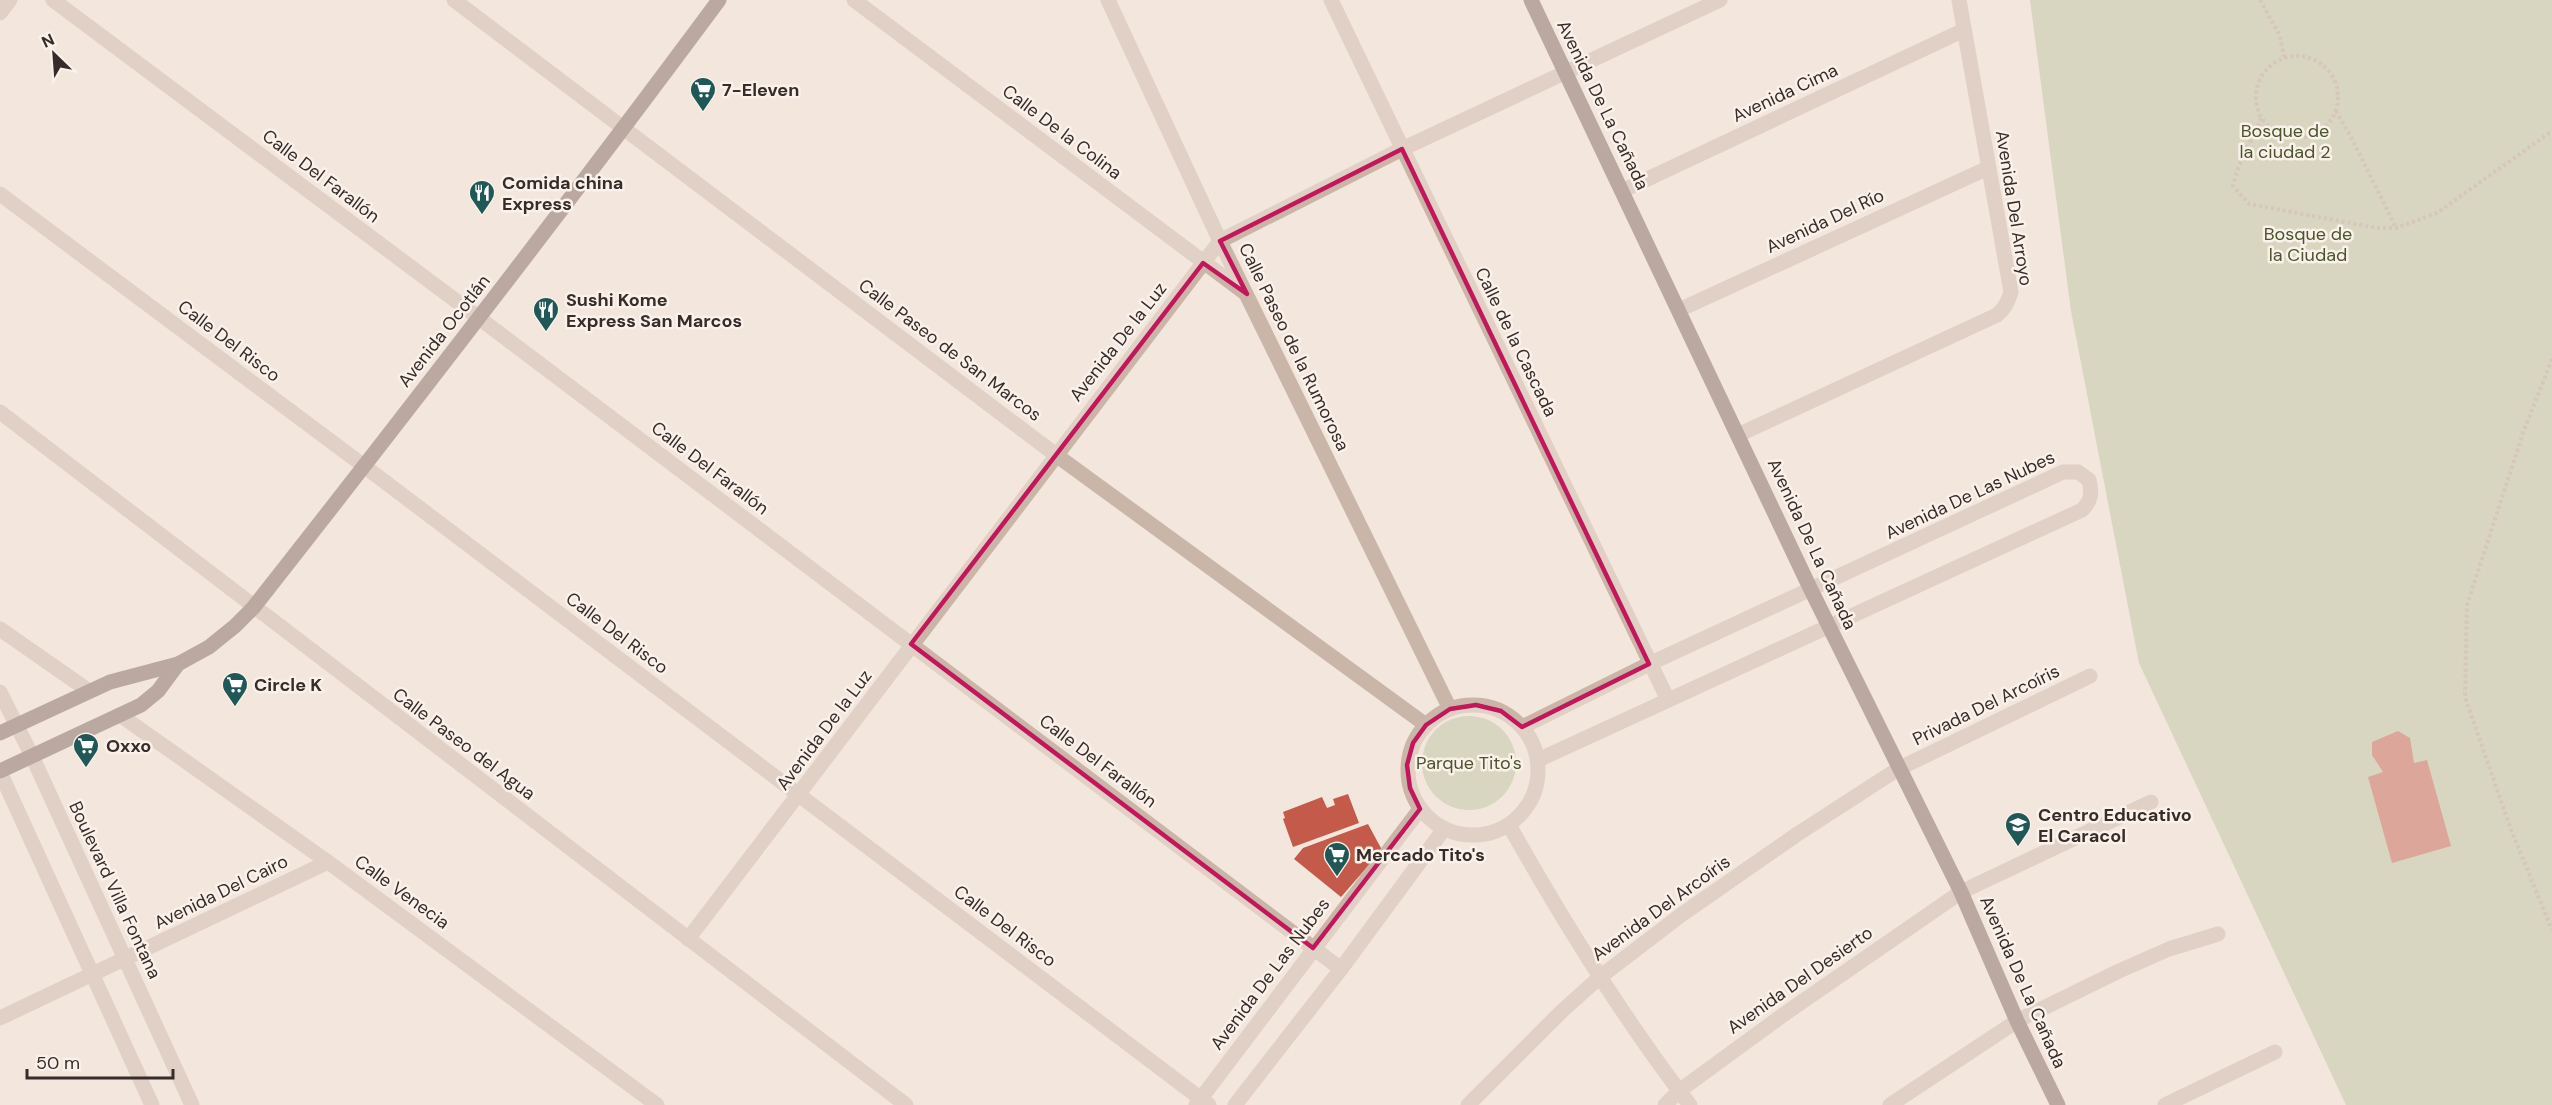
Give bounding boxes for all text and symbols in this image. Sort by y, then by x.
street label: Avenida De La Cañada [1551,16,1655,194]
north arrow [24,24,84,84]
text: N [38,29,58,53]
street label: Avenida Cima [1728,58,1842,128]
supermarket icon: 7-Eleven [688,75,718,113]
place label: 7-Eleven [722,78,799,102]
street label: Calle De la Colina [997,79,1127,185]
park label: Bosque de la ciudad 2 [2239,119,2331,164]
street label: Calle Del Farallón [257,124,385,228]
street label: Avenida Del Arroyo [1990,129,2038,287]
place label: Comida china Express [502,171,623,216]
restaurant icon: Comida china Express [467,178,497,216]
street label: Avenida Del Río [1762,183,1888,259]
park label: Bosque de la Ciudad [2264,222,2352,267]
street label: Calle Paseo de la Rumorosa [1233,239,1355,455]
street label: Calle de la Cascada [1469,263,1563,421]
street label: Avenida Ocotlán [393,270,495,392]
street label: Calle Paseo de San Marcos [854,273,1046,427]
street label: Avenida De la Luz [1064,278,1172,406]
place label: Sushi Kome Express San Marcos [566,288,742,333]
street label: Calle Del Risco [173,295,285,387]
restaurant icon: Sushi Kome Express San Marcos [531,295,561,333]
street label: Calle Del Farallón [646,416,774,520]
street label: Avenida De Las Nubes [1881,445,2059,545]
street label: Avenida De La Cañada [1762,455,1862,633]
street label: Calle Del Risco [561,587,673,679]
street label: Privada Del Arcoíris [1908,659,2064,751]
street label: Avenida De la Luz [771,665,877,795]
supermarket icon: Circle K [220,670,250,708]
place label: Circle K [254,673,322,697]
street label: Calle Paseo del Agua [388,682,540,806]
street label: Calle Del Farallón [1034,709,1162,813]
supermarket icon: Oxxo [71,731,101,769]
place label: Oxxo [106,734,151,758]
park label: Parque Tito's [1416,751,1522,775]
street label: Boulevard Villa Fontana [63,797,167,983]
place label: Centro Educativo El Caracol [2038,803,2192,848]
school or university icon: Centro Educativo El Caracol [2003,810,2033,848]
supermarket icon: Mercado Tito's [1322,840,1352,878]
place label: Mercado Tito's [1356,843,1485,867]
street label: Avenida Del Cairo [150,849,292,935]
street label: Calle Venecia [350,849,454,935]
street label: Avenida Del Arcoíris [1587,850,1735,966]
street label: Calle Del Risco [949,880,1061,972]
street label: Avenida De La Cañada [1974,892,2072,1072]
street label: Avenida De Las Nubes [1205,893,1335,1055]
street label: Avenida Del Desierto [1722,921,1878,1039]
scale bar [27,1042,172,1080]
text: 50 m [36,1051,80,1075]

